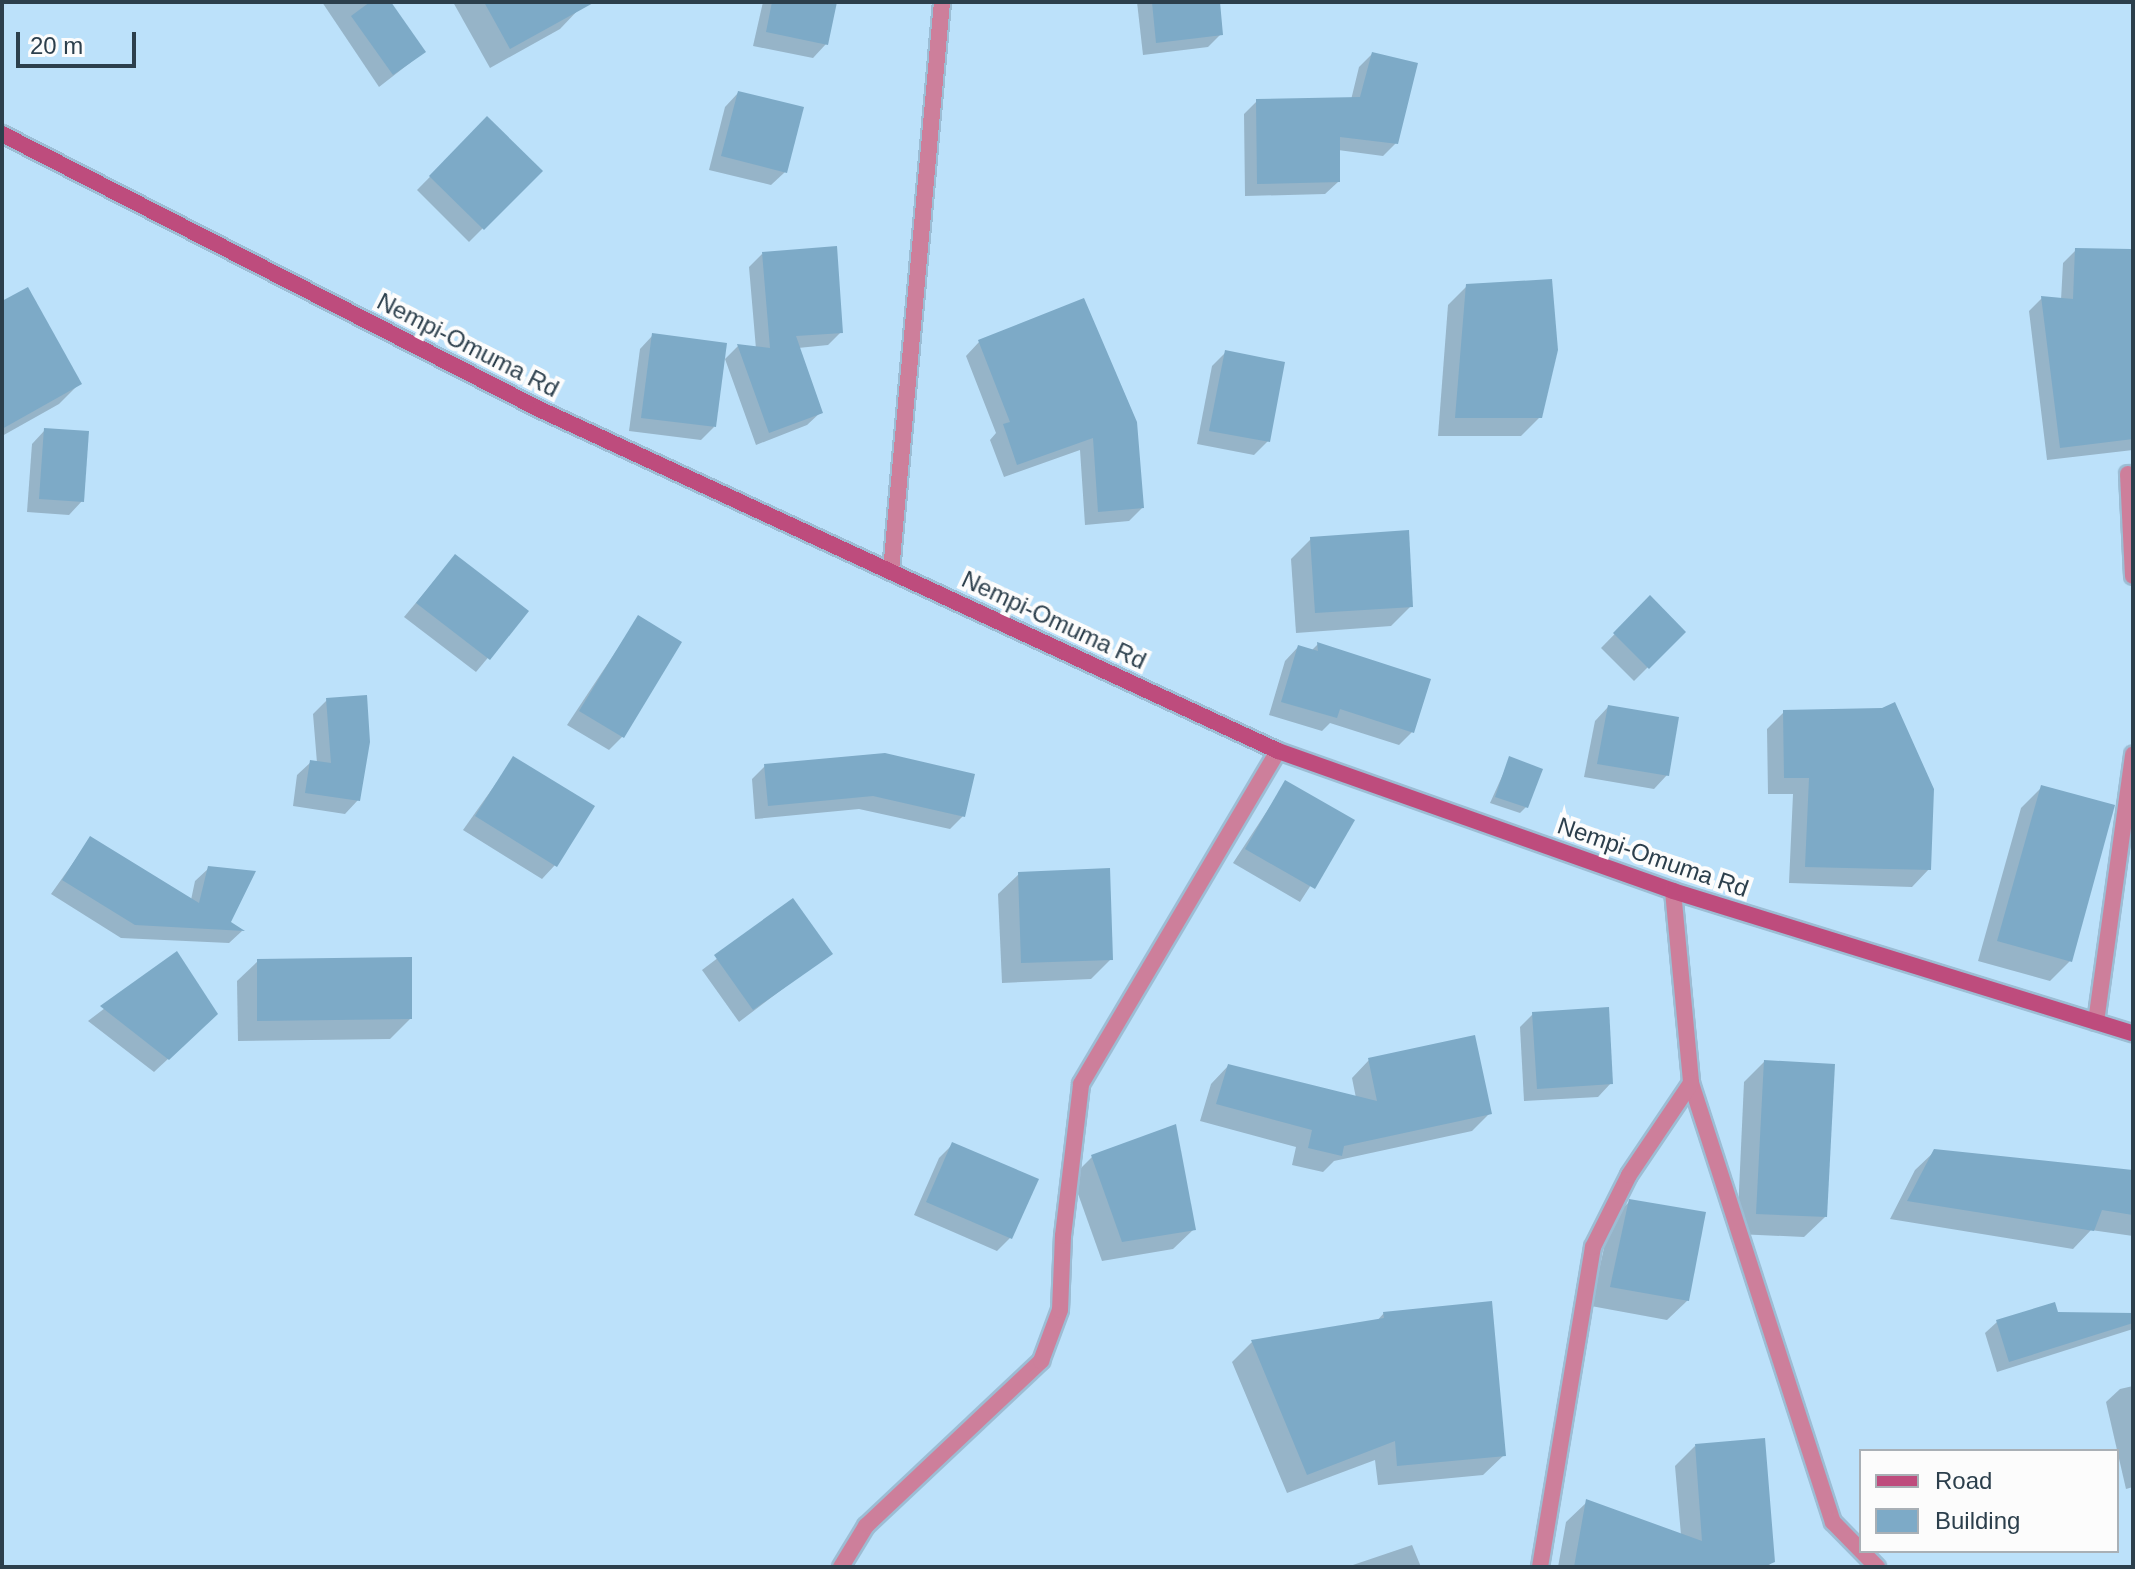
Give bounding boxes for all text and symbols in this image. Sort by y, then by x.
scale bar [20,16,140,66]
text: 20 m [30,32,83,59]
street label: Nempi-Omuma Rd [372,287,564,403]
street label: Nempi-Omuma Rd [957,565,1151,675]
street label: Nempi-Omuma Rd [1554,811,1752,903]
legend [1859,1449,2119,1553]
text: Road [1935,1467,1992,1494]
text: Building [1935,1507,2020,1534]

